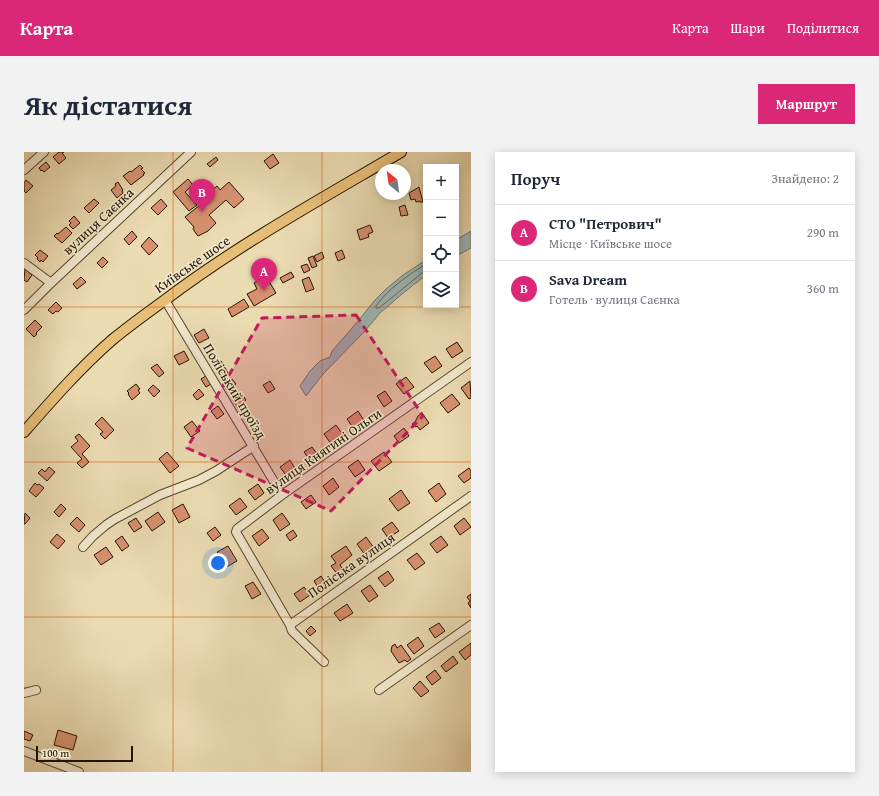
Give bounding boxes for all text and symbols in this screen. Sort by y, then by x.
text: Карта [20,14,73,42]
text: Карта [672,18,709,38]
text: Шари [731,18,765,38]
text: Поділитися [787,18,859,38]
text: Як дістатися [24,84,192,125]
button: Маршрут [758,84,855,124]
north arrow [375,164,411,200]
map controls [423,164,459,308]
button: + [423,164,459,200]
text: Поруч [511,166,560,191]
text: Знайдено: 2 [771,169,839,188]
pin: B [189,179,215,212]
street label: вулиця Саєнка [58,183,138,259]
button: − [423,200,459,236]
text: СТО "Петрович" [549,213,662,234]
text: A [520,223,528,242]
text: 290 m [807,223,839,242]
street label: Київське шосе [150,230,234,298]
text: Місце · Київське шосе [549,234,672,253]
button: locate [423,236,459,272]
pin: A [251,258,277,291]
text: Sava Dream [549,269,627,290]
button: layers [423,272,459,308]
text: B [520,279,528,298]
text: 360 m [807,279,839,298]
text: Готель · вулиця Саєнка [549,290,680,309]
street label: Поліський проїзд [199,339,272,443]
street label: вулиця Княгині Ольги [261,403,385,499]
street label: Поліська вулиця [303,527,399,603]
your location [208,553,228,573]
scale bar [36,744,133,763]
text: 100 m [42,745,69,761]

